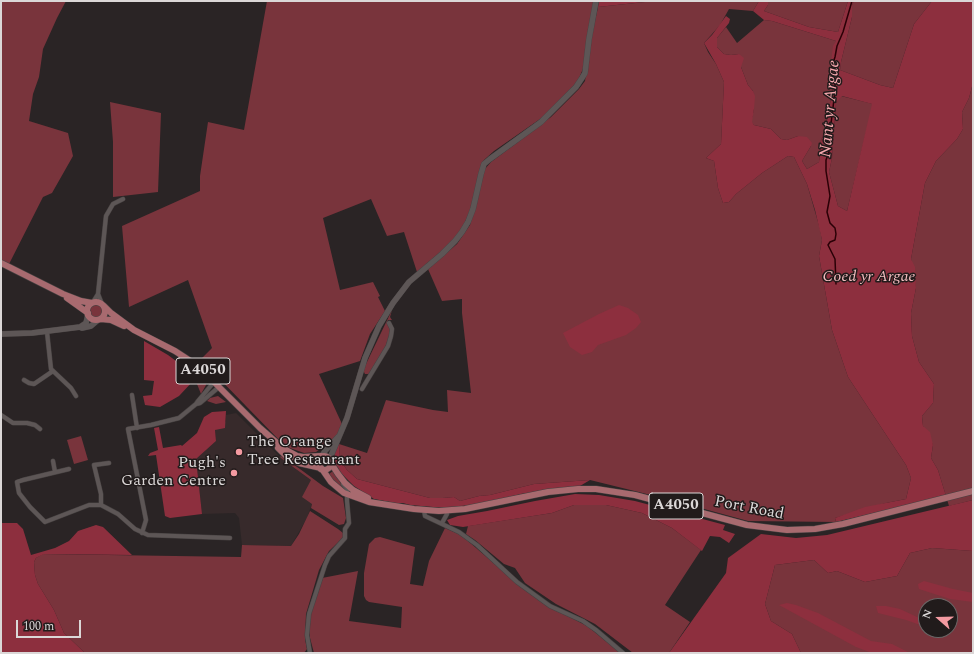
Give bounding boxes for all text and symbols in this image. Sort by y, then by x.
water label: Nant yr Argae [817,59,845,159]
park label: Coed yr Argae [823,268,915,288]
road number: A4050 [176,358,230,384]
place label: The Orange Tree Restaurant [247,433,360,471]
marker: The Orange Tree Restaurant [234,447,244,457]
place label: Pugh's Garden Centre [121,454,226,492]
marker: Pugh's Garden Centre [229,468,239,478]
road number: A4050 [649,493,703,519]
street label: Port Road [713,493,785,525]
north arrow [918,598,958,638]
text: N [918,607,937,621]
scale bar [18,612,83,638]
text: 100 m [23,617,54,636]

